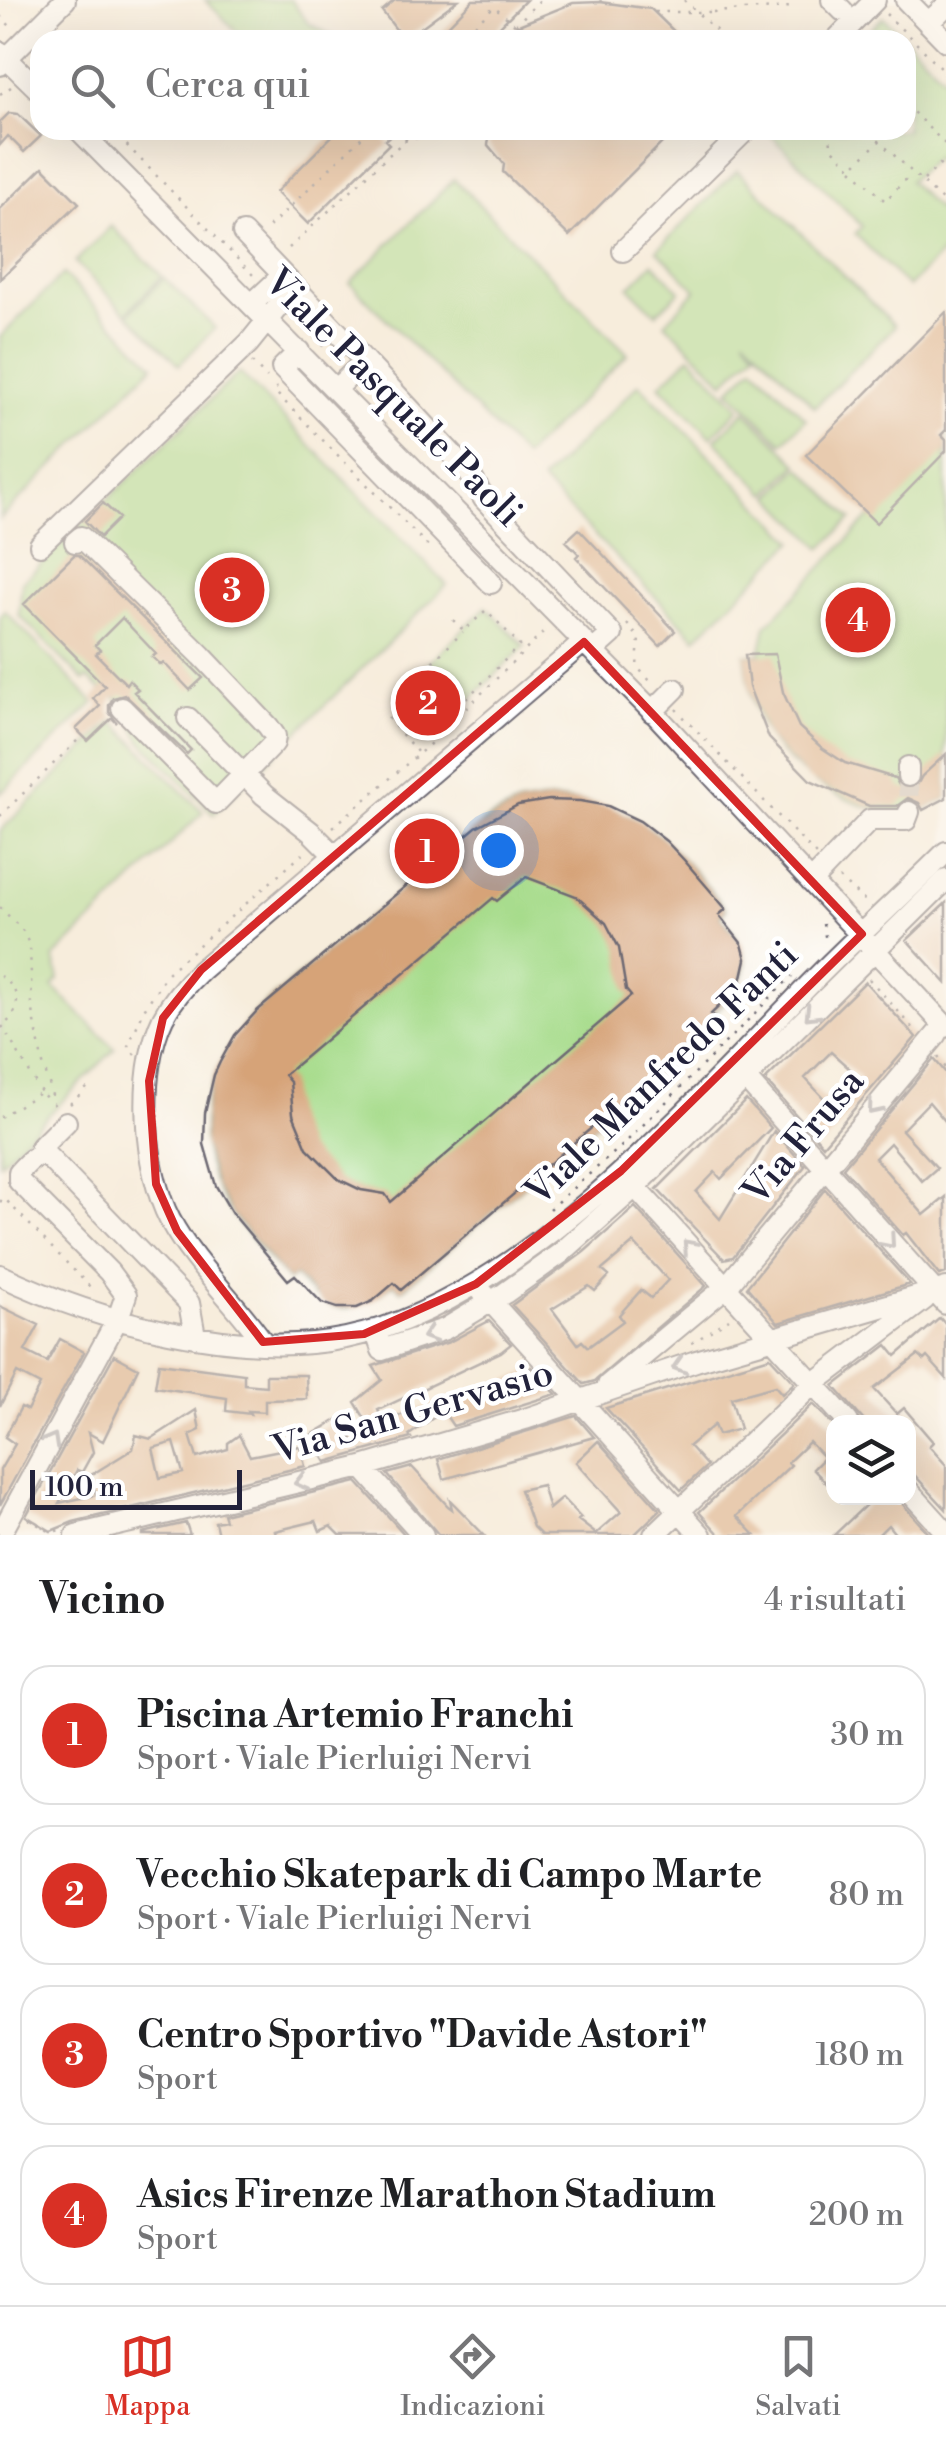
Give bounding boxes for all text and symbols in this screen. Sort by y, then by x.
search box [30,30,916,140]
icon: search [65,58,120,113]
text: Cerca qui [145,62,310,109]
street label: Viale Pasquale Paoli [253,258,532,537]
pin: 3 [200,552,264,628]
pin: 4 [826,582,890,658]
pin: 2 [396,666,460,740]
pin: 1 [394,814,460,888]
your location [473,825,524,876]
street label: Viale Manfredo Fanti [515,932,808,1217]
one-way arrow [805,1002,823,1020]
street label: Via Frusa [733,1058,875,1216]
one-way arrow [868,1096,886,1114]
one-way arrow [878,1230,896,1249]
one-way arrow [682,1239,700,1258]
one-way arrow [421,1323,438,1343]
street label: Via San Gervasio [266,1349,559,1475]
one-way arrow [671,1355,688,1375]
map controls [826,1415,916,1505]
button: layers [826,1415,916,1505]
one-way arrow [39,1433,59,1451]
scale bar [30,1465,242,1510]
text: 100 m [45,1470,124,1505]
one-way arrow [293,1470,310,1491]
text: Vicino [40,1574,166,1627]
text: 4 risultati [764,1580,906,1620]
text: Piscina Artemio Franchi [137,1692,573,1739]
text: 1 [67,1715,82,1755]
text: 30 m [830,1715,904,1755]
text: Sport · Viale Pierluigi Nervi [137,1739,532,1779]
text: Vecchio Skatepark di Campo Marte [137,1852,762,1899]
text: 2 [64,1875,85,1915]
text: 80 m [829,1875,904,1915]
text: Sport · Viale Pierluigi Nervi [137,1899,532,1939]
text: Centro Sportivo "Davide Astori" [137,2012,707,2059]
text: 3 [65,2035,84,2075]
text: 180 m [815,2035,904,2075]
text: Sport [137,2059,218,2099]
text: Asics Firenze Marathon Stadium [137,2172,716,2219]
text: 4 [64,2195,85,2235]
text: 200 m [809,2195,904,2235]
text: Sport [137,2219,218,2259]
tab: Mappa [105,2329,190,2424]
tab: Indicazioni [400,2329,545,2424]
tab: Salvati [755,2329,841,2424]

